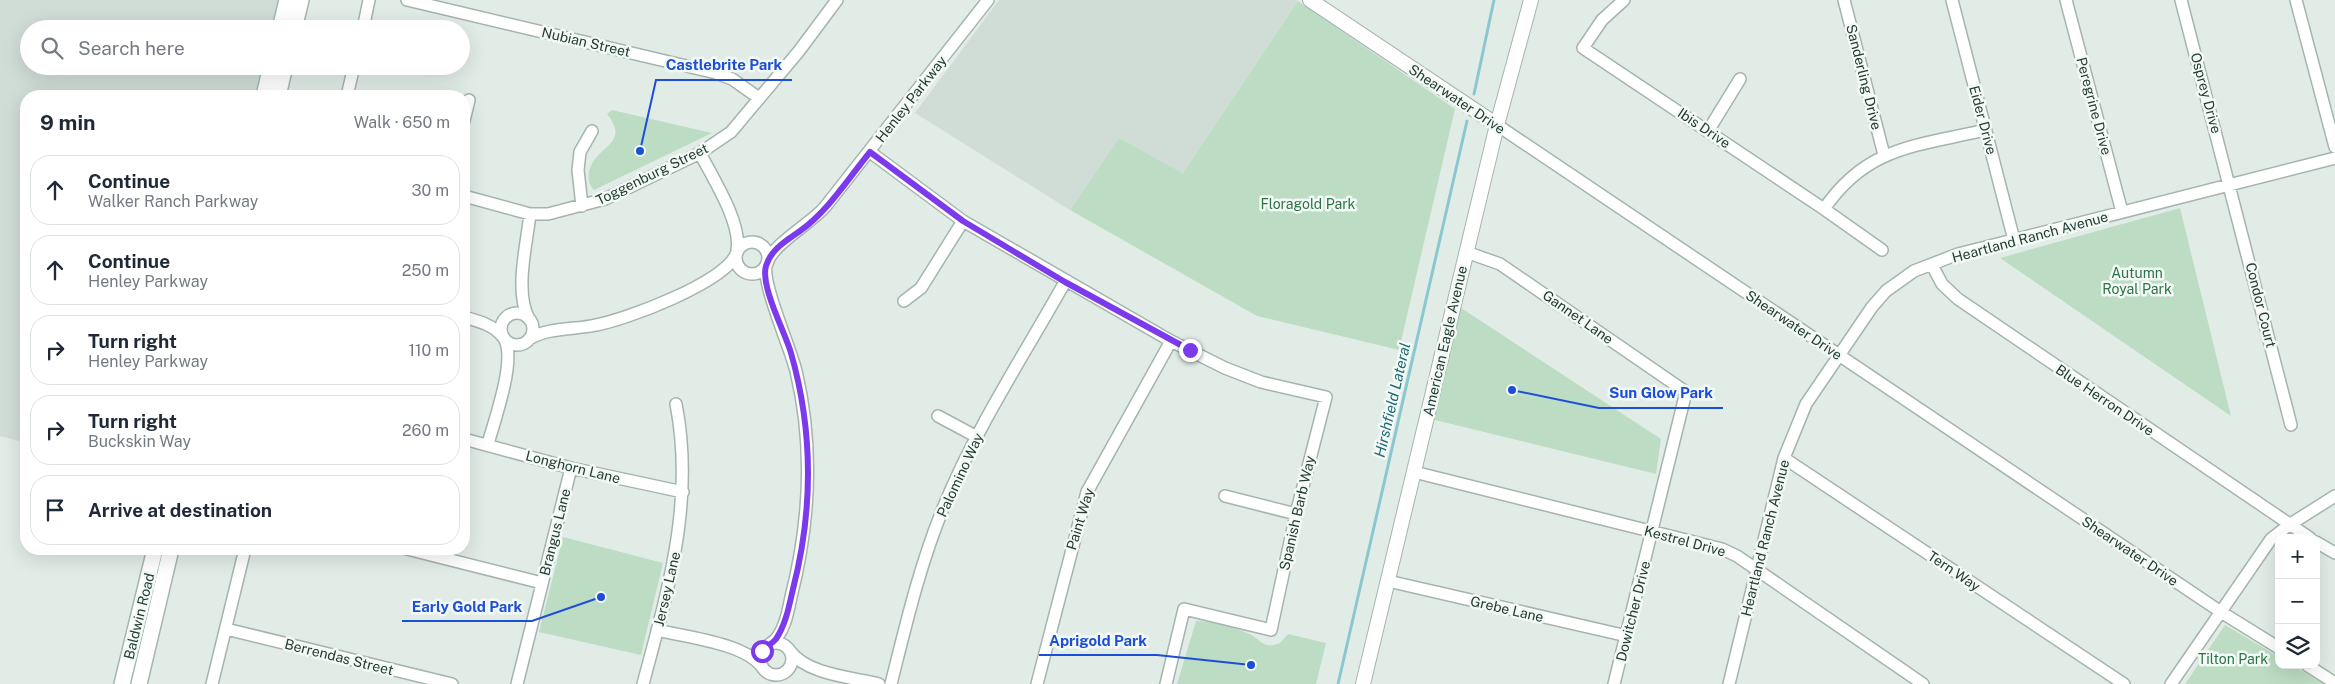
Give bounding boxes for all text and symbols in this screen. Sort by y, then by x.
search box [20,20,470,75]
street label: Sanderling Drive [1843,23,1885,132]
street label: Nubian Street [540,24,632,60]
icon: search [38,34,66,62]
text: Search here [78,37,185,59]
callout: Castlebrite Park [656,50,792,80]
street label: Osprey Drive [2188,51,2225,135]
street label: Henley Parkway [872,52,950,145]
street label: Peregrine Drive [2073,55,2115,157]
text: Castlebrite Park [666,56,783,73]
street label: Shearwater Drive [1406,61,1508,137]
street label: Eider Drive [1966,84,2000,156]
street label: Ibis Drive [1675,105,1733,151]
text: 9 min [40,110,96,135]
text: Walk · 650 m [354,113,450,132]
street label: Toggenburg Street [593,140,711,208]
text: Continue [88,170,170,192]
icon: ahead [41,176,69,204]
text: 30 m [412,181,449,200]
text: Walker Ranch Parkway [88,192,258,211]
park label: Floragold Park [1261,196,1356,212]
street label: Heartland Ranch Avenue [1950,208,2110,266]
text: Continue [88,250,170,272]
icon: ahead [41,256,69,284]
text: 250 m [402,261,449,280]
street label: Condor Court [2243,261,2279,349]
street label: American Eagle Avenue [1420,264,1470,418]
park label: Autumn Royal Park [2102,265,2172,297]
text: Henley Parkway [88,272,208,291]
street label: Gannet Lane [1540,287,1616,347]
street label: Shearwater Drive [1743,287,1845,363]
text: Turn right [88,330,177,352]
icon: right [41,336,69,364]
route end [1179,339,1202,362]
text: 110 m [408,341,449,360]
water label: Hirshfield Lateral [1371,341,1413,459]
text: Henley Parkway [88,352,208,371]
street label: Blue Herron Drive [2053,361,2157,439]
callout: Sun Glow Park [1599,378,1723,408]
text: Sun Glow Park [1609,384,1713,401]
text: Turn right [88,410,177,432]
icon: right [41,416,69,444]
text: 260 m [402,421,449,440]
street label: Palomino Way [934,430,987,519]
text: Buckskin Way [88,432,191,451]
street label: Longhorn Lane [524,447,622,487]
street label: Spanish Barb Way [1276,454,1318,572]
street label: Heartland Ranch Avenue [1738,458,1792,618]
street label: Paint Way [1063,486,1097,552]
street label: Brangus Lane [536,487,574,577]
icon: arrive [41,496,69,524]
text: Arrive at destination [88,499,272,521]
street label: Shearwater Drive [2079,513,2181,589]
street label: Kestrel Drive [1642,522,1728,560]
map controls [2275,534,2320,669]
button: + [2275,534,2320,579]
street label: Tern Way [1925,548,1984,595]
street label: Jersey Lane [651,550,683,628]
street label: Dowitcher Drive [1613,559,1653,663]
street label: Baldwin Road [121,571,157,661]
button: − [2275,579,2320,624]
callout: Early Gold Park [402,591,532,621]
street label: Grebe Lane [1469,593,1545,625]
text: Early Gold Park [412,598,522,615]
button: layers [2275,624,2320,669]
callout: Aprigold Park [1039,625,1157,655]
text: Aprigold Park [1049,632,1147,649]
street label: Berrendas Street [283,636,395,678]
route start [751,640,774,663]
park label: Tilton Park [2198,651,2268,667]

